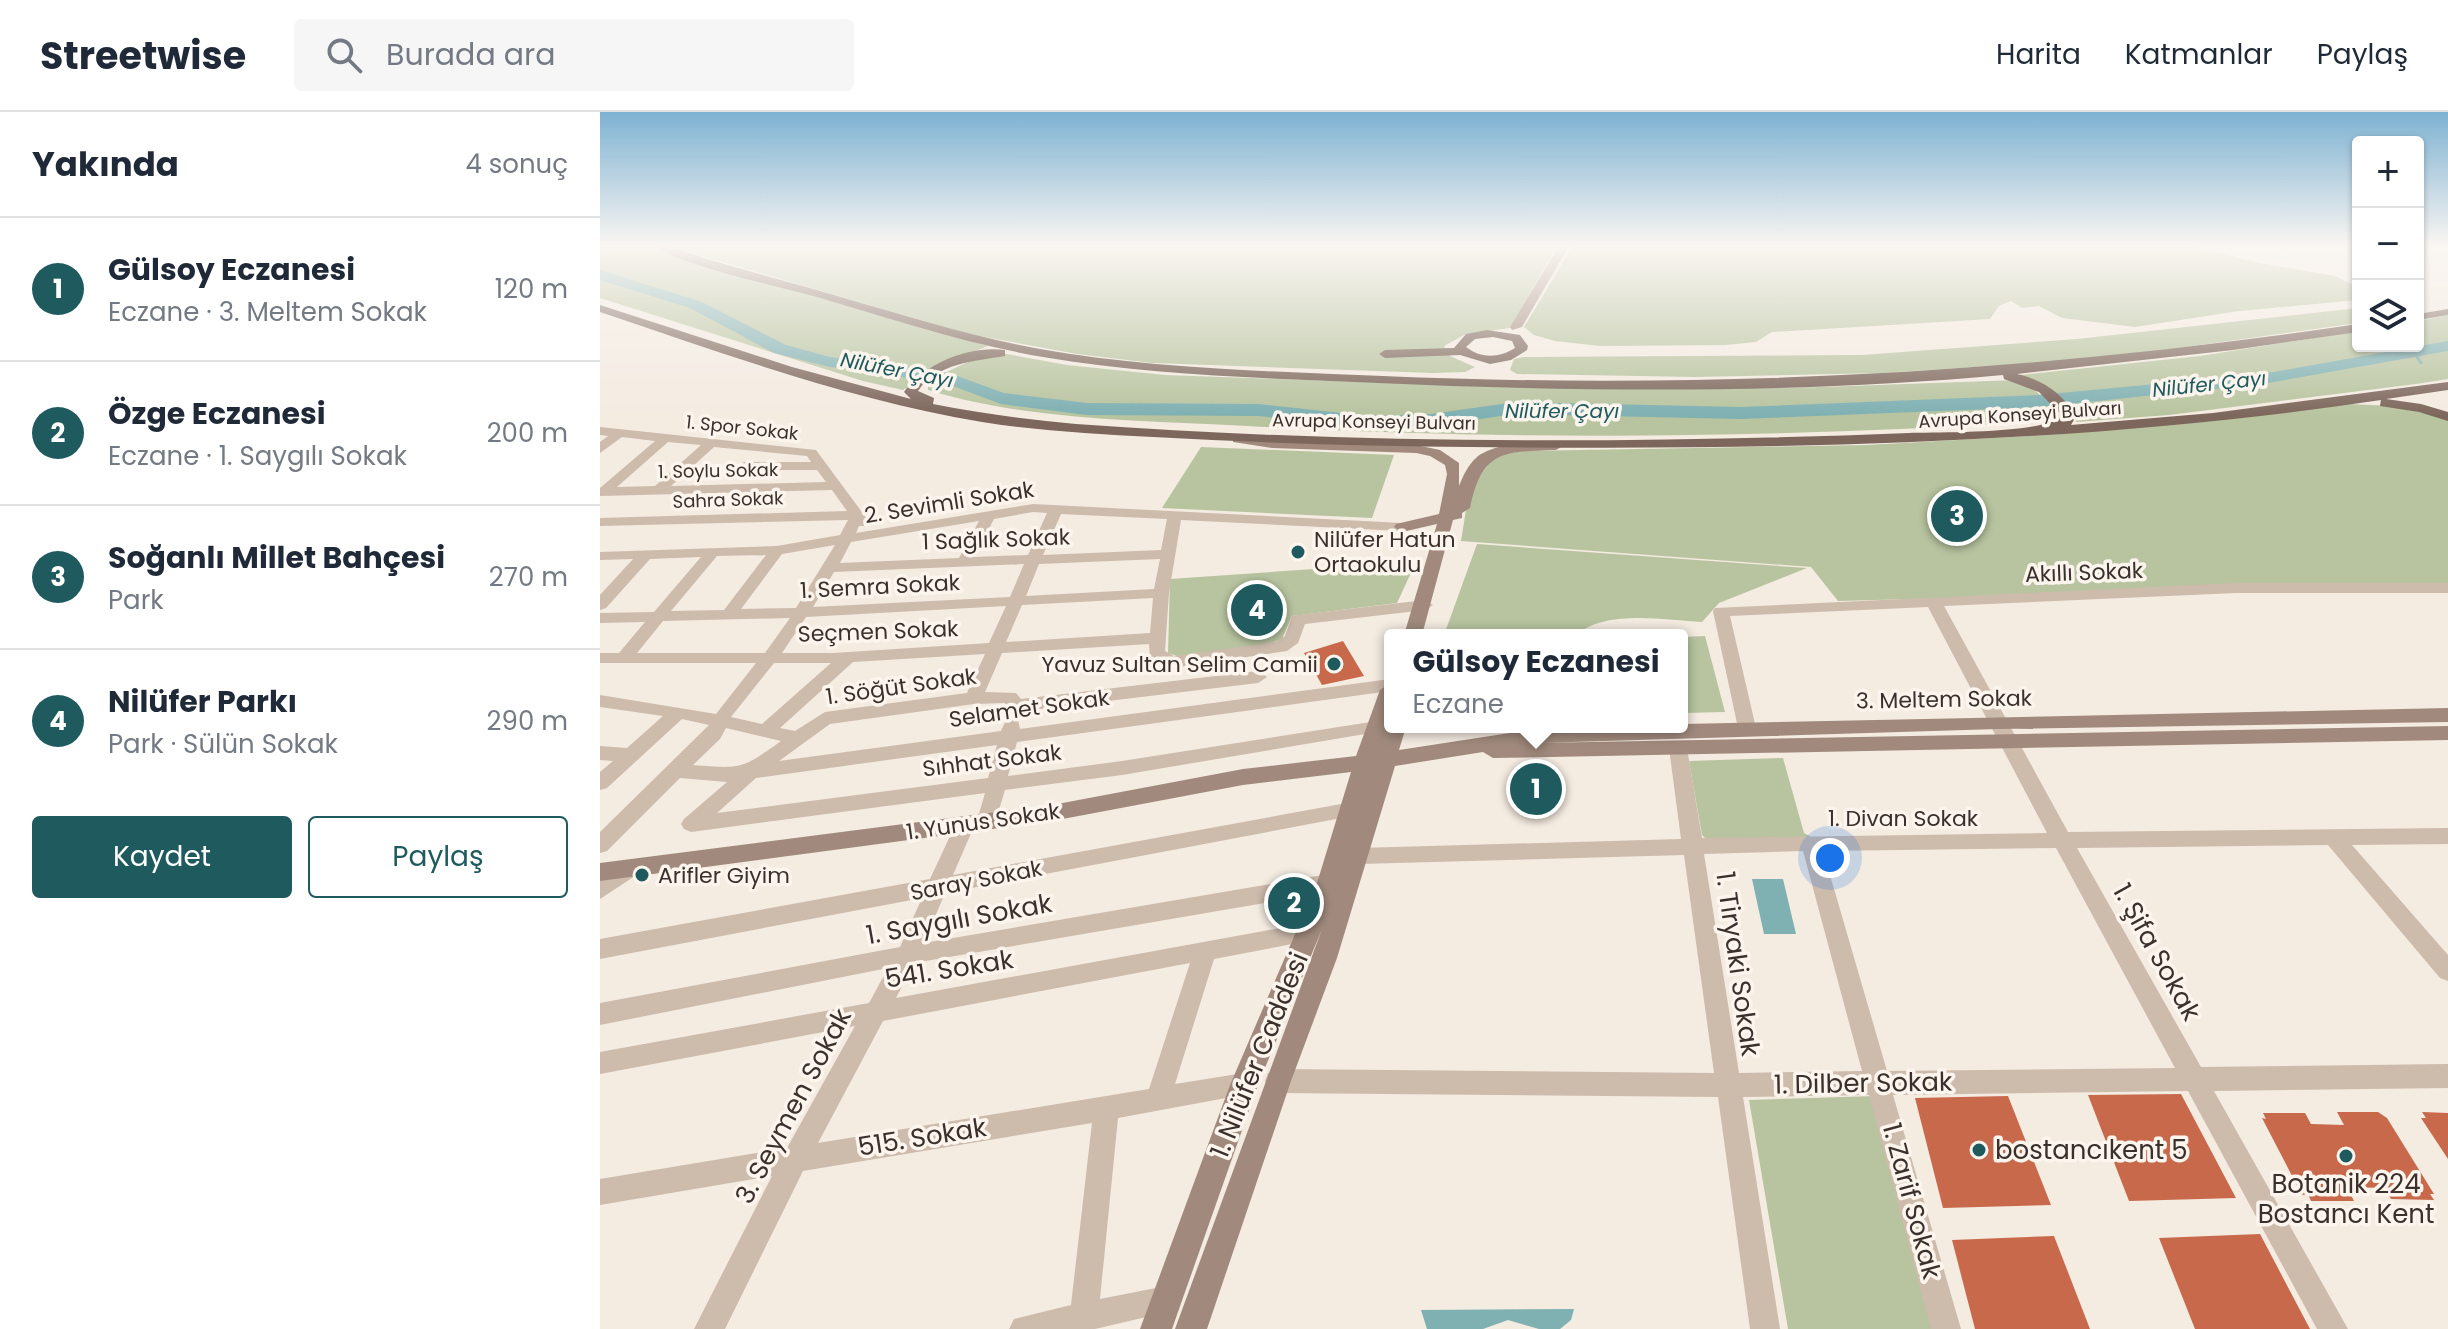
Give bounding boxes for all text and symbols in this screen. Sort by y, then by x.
search box [294,19,854,91]
text: Streetwise [40,29,246,82]
icon: search [322,33,366,77]
text: Burada ara [386,33,555,76]
text: Harita [1996,35,2081,74]
text: Katmanlar [2125,35,2273,74]
text: Paylaş [2317,35,2408,74]
map controls [2352,136,2424,352]
button: + [2352,136,2424,208]
text: Yakında [32,140,179,188]
text: 4 sonuç [465,146,568,182]
button: − [2352,208,2424,280]
text: Gülsoy Eczanesi [108,248,355,291]
text: 1 [53,271,63,307]
text: 120 m [495,271,568,307]
button: layers [2352,280,2424,352]
text: Eczane · 3. Meltem Sokak [108,294,427,330]
water label: Nilüfer Çayı [838,345,956,395]
water label: Nilüfer Çayı [2151,364,2267,404]
text: Özge Eczanesi [108,392,326,435]
street label: Avrupa Konseyi Bulvarı [1917,395,2122,434]
water label: Nilüfer Çayı [1505,397,1619,425]
street label: Avrupa Konseyi Bulvarı [1272,407,1476,436]
street label: 1. Spor Sokak [685,409,800,446]
text: 2 [51,415,65,451]
text: 200 m [487,415,568,451]
text: Eczane · 1. Saygılı Sokak [108,438,407,474]
street label: 1. Soylu Sokak [658,457,779,484]
street label: 2. Sevimli Sokak [862,474,1037,531]
street label: Sahra Sokak [672,485,784,514]
pin: 3 [1931,486,1983,546]
street label: 1 Sağlık Sokak [921,521,1071,558]
place label: Nilüfer Hatun Ortaokulu [1314,524,1456,580]
text: Soğanlı Millet Bahçesi [108,536,445,579]
marker: Nilüfer Hatun Ortaokulu [1289,543,1307,561]
street label: Akıllı Sokak [2024,555,2144,590]
text: 3 [50,559,66,595]
text: 270 m [489,559,568,595]
street label: 1. Semra Sokak [799,567,962,606]
pin: 4 [1231,580,1283,640]
text: Park [108,582,164,618]
street label: Seçmen Sokak [797,613,960,650]
popup [1384,629,1688,733]
text: Gülsoy Eczanesi [1412,640,1660,683]
place label: Yavuz Sultan Selim Camii [1041,649,1318,680]
marker: Yavuz Sultan Selim Camii [1325,655,1343,673]
street label: 1. Söğüt Sokak [824,660,979,712]
text: Nilüfer Parkı [108,680,297,723]
street label: Selamet Sokak [947,682,1112,735]
street label: 3. Meltem Sokak [1856,682,2033,717]
text: Eczane [1412,686,1504,722]
text: 4 [49,703,67,739]
text: 290 m [487,703,568,739]
text: Park · Sülün Sokak [108,726,338,762]
street label: Sıhhat Sokak [921,737,1064,784]
pin: 1 [1510,759,1562,819]
street label: 1. Yunus Sokak [904,795,1062,848]
street label: 1. Divan Sokak [1828,803,1979,834]
button: Kaydet [32,816,292,898]
button: Paylaş [308,816,568,898]
your location [1810,838,1850,878]
street label: Saray Sokak [908,852,1045,908]
place label: Arifler Giyim [658,860,790,891]
marker: Arifler Giyim [633,866,651,884]
street label: 1. Tiryaki Sokak [1707,869,1769,1059]
pin: 2 [1268,873,1320,933]
street label: 1. Şifa Sokak [2104,877,2210,1028]
street label: 1. Saygılı Sokak [863,885,1055,953]
street label: 541. Sokak [882,941,1016,997]
street label: 1. Nilüfer Caddesi [1201,947,1317,1163]
street label: 3. Seymen Sokak [726,1001,860,1210]
street label: 1. Dilber Sokak [1773,1063,1953,1103]
street label: 515. Sokak [855,1109,989,1165]
street label: 1. Zarif Sokak [1874,1119,1950,1284]
place label: bostancıkent 5 [1995,1132,2188,1168]
marker: bostancıkent 5 [1970,1141,1988,1159]
marker: Botanik 224 Bostancı Kent [2337,1147,2355,1165]
place label: Botanik 224 Bostancı Kent [2258,1166,2434,1232]

